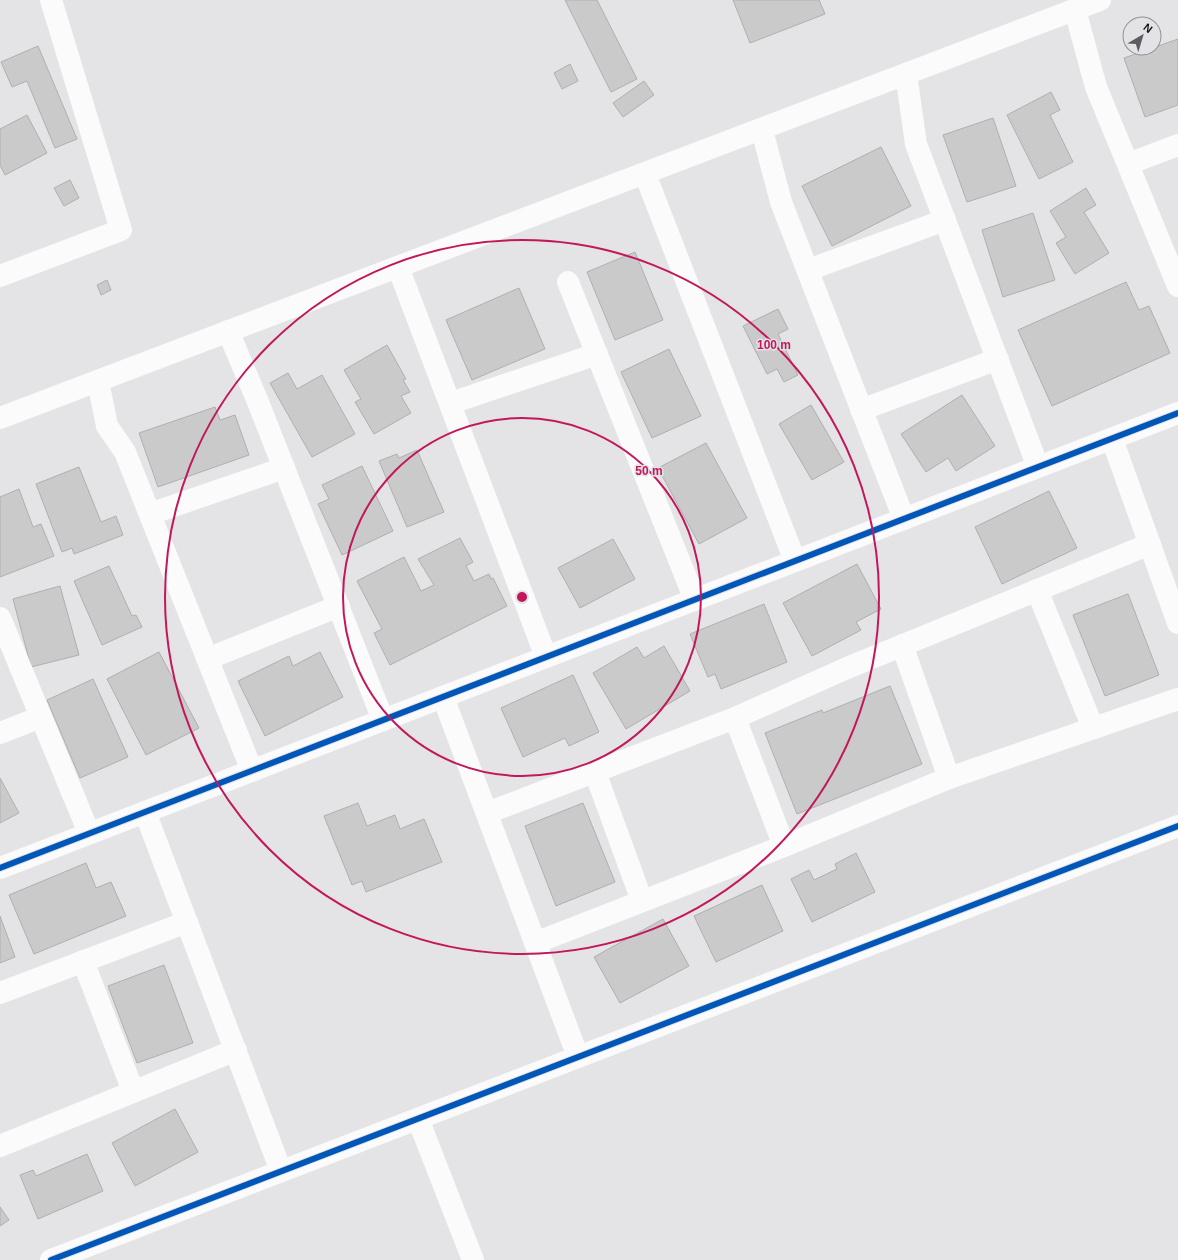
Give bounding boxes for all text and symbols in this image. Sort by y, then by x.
north arrow [1122,16,1162,56]
text: N [1141,21,1155,35]
text: 100 m [757,338,791,352]
text: 50 m [635,464,663,478]
centre of rings [515,590,529,604]

